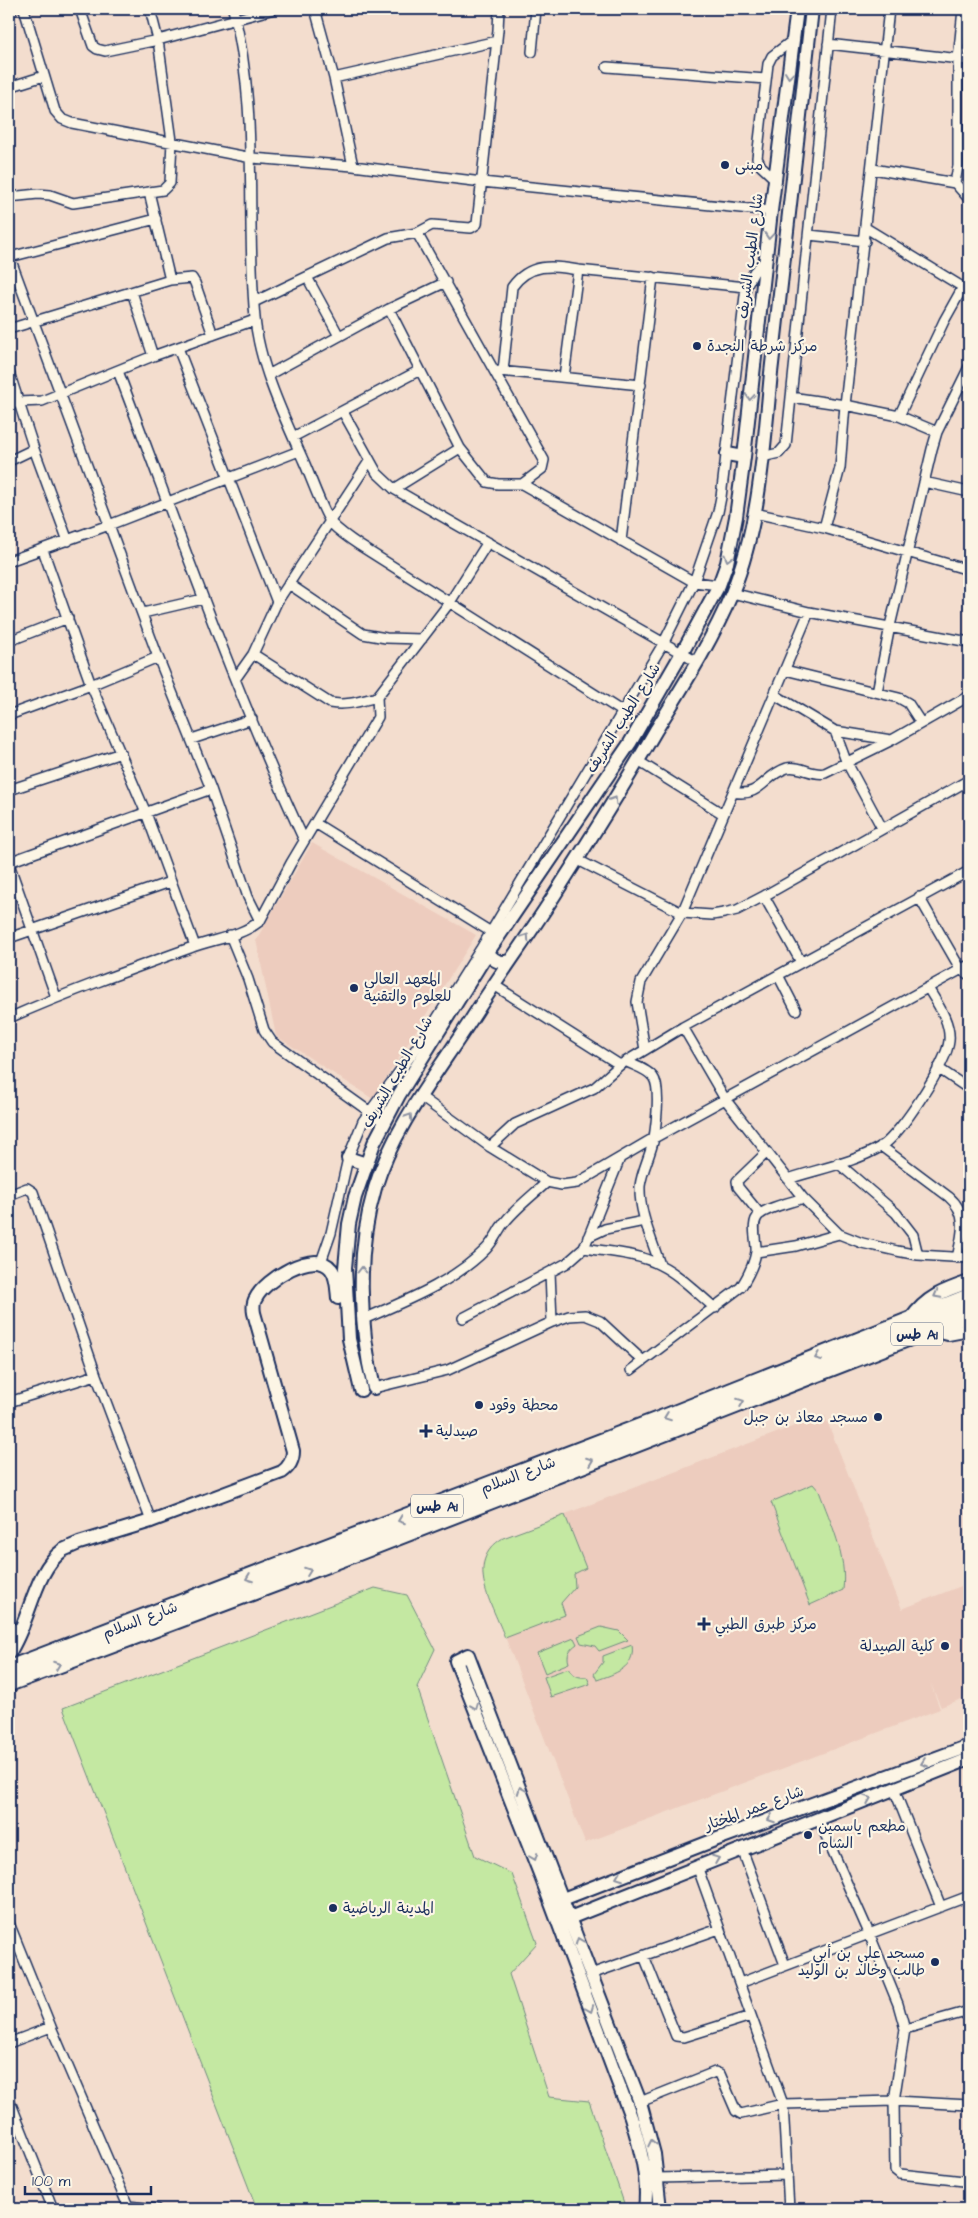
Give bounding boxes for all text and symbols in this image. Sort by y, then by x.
one-way arrow [784,71,795,79]
place label: مبنى [735,155,763,176]
marker: مبنى [719,159,731,171]
street label: شارع الطيب الشريف [732,192,769,320]
one-way arrow [763,232,774,240]
place label: مركز شرطة النجدة [707,336,817,357]
marker: مركز شرطة النجدة [691,340,703,352]
one-way arrow [745,393,756,401]
one-way arrow [724,553,734,562]
street label: شارع الطيب الشريف [581,659,666,777]
one-way arrow [607,796,617,805]
one-way arrow [520,933,529,942]
place label: المعهد العالي للعلوم والتقنية [364,969,451,1008]
marker: المعهد العالي للعلوم والتقنية [348,982,360,994]
street label: شارع الطيب الشريف [357,1012,438,1132]
one-way arrow [402,1113,412,1122]
one-way arrow [357,1266,367,1274]
one-way arrow [933,1289,942,1299]
road number: طس A1 [891,1322,943,1346]
one-way arrow [814,1351,823,1362]
place label: محطة وقود [489,1395,559,1416]
one-way arrow [736,1398,745,1408]
marker: محطة وقود [473,1399,485,1411]
place label: مسجد معاذ بن جبل [743,1407,868,1428]
one-way arrow [663,1411,672,1421]
marker: مسجد معاذ بن جبل [872,1411,884,1423]
place label: صيدلية [436,1421,478,1442]
marker: صيدلية [420,1425,432,1437]
street label: شارع السلام [478,1452,559,1499]
one-way arrow [585,1457,593,1467]
road number: طس A1 [411,1494,463,1518]
one-way arrow [397,1514,406,1524]
one-way arrow [303,1567,312,1577]
one-way arrow [245,1572,254,1582]
street label: شارع السلام [100,1597,181,1644]
place label: مركز طبرق الطبي [715,1614,817,1637]
marker: مركز طبرق الطبي [697,1617,711,1631]
place label: كلية الصيدلة [860,1636,935,1657]
marker: كلية الصيدلة [939,1640,951,1652]
one-way arrow [52,1661,61,1671]
one-way arrow [468,1701,479,1710]
one-way arrow [920,1757,928,1767]
street label: شارع عمر المختار [701,1781,807,1837]
one-way arrow [517,1786,527,1795]
one-way arrow [863,1795,871,1805]
one-way arrow [767,1813,776,1823]
place label: مطعم ياسمين الشام [818,1816,906,1854]
marker: مطعم ياسمين الشام [802,1829,814,1841]
one-way arrow [528,1852,538,1861]
one-way arrow [712,1854,720,1864]
one-way arrow [615,1871,624,1881]
place label: المدينة الرياضية [343,1898,434,1919]
marker: المدينة الرياضية [327,1902,339,1914]
one-way arrow [575,1938,585,1946]
place label: مسجد علي بن أبي طالب وخالد بن الوليد [798,1943,925,1981]
marker: مسجد علي بن أبي طالب وخالد بن الوليد [929,1956,941,1968]
one-way arrow [585,2005,595,2013]
one-way arrow [647,2139,658,2148]
scale bar [25,2163,151,2195]
text: 100 m [32,2171,71,2192]

